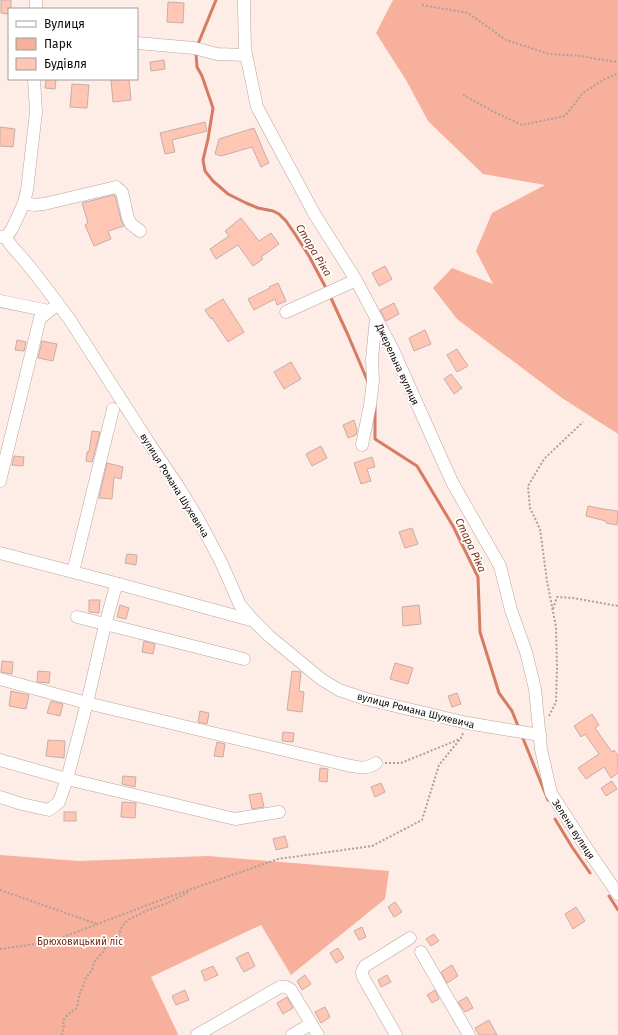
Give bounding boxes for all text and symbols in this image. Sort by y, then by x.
legend [8,8,138,80]
text: Вулиця [44,17,85,31]
text: Парк [44,37,73,51]
text: Будівля [44,57,87,71]
water label: Стара Ріка [293,222,334,279]
street label: Джерельна вулиця [373,321,421,407]
street label: вулиця Романа Шухевича [137,431,211,540]
water label: Стара Ріка [452,516,489,574]
street label: вулиця Романа Шухевича [356,691,476,731]
street label: Зелена вулиця [549,797,597,862]
park label: Брюховицький ліс [37,935,123,948]

